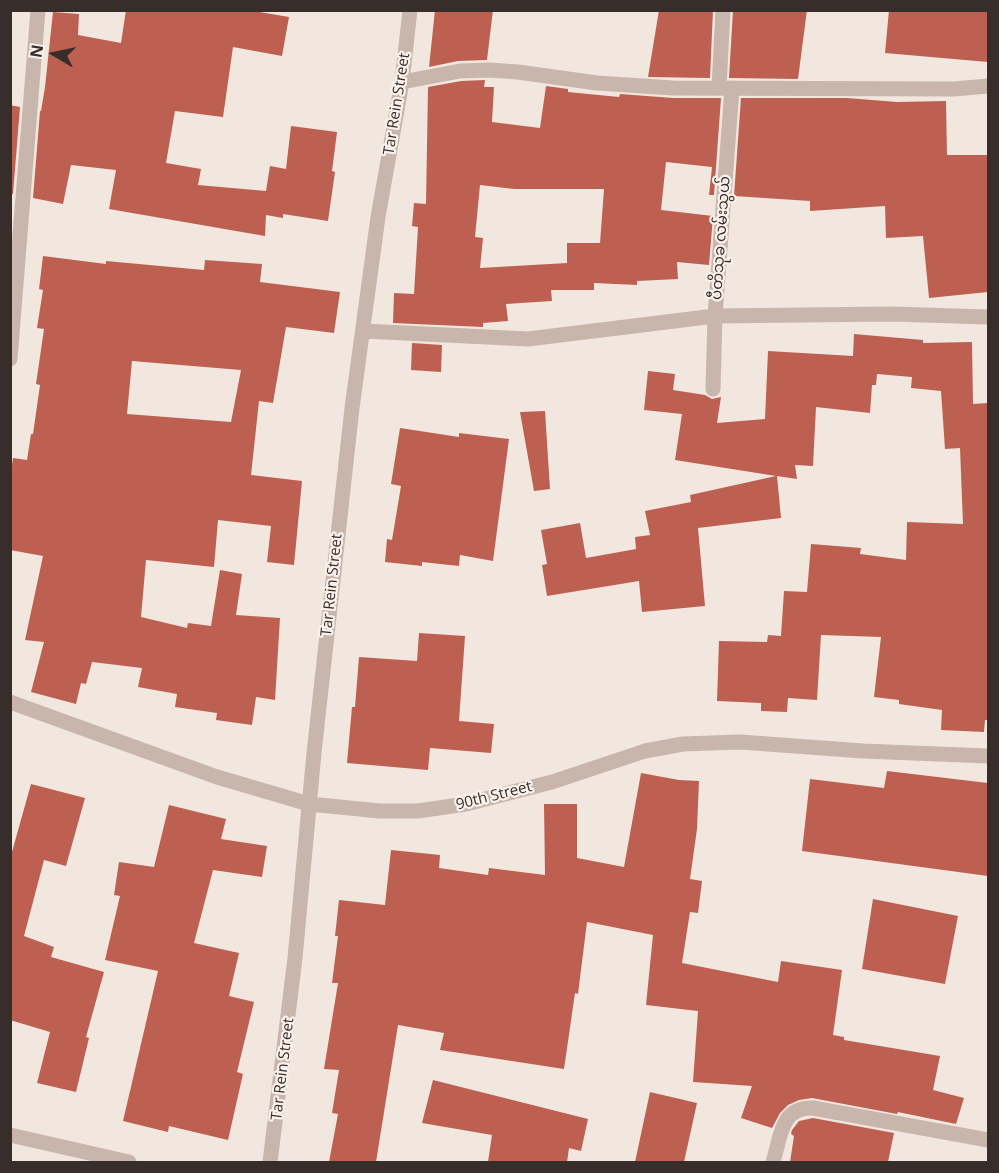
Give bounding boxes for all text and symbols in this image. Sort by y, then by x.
north arrow [24,24,84,84]
text: N [24,43,48,59]
street label: Tar Rein Street [380,52,414,156]
street label: ပီတိသုခ လမ်းသွယ် [708,176,734,300]
street label: Tar Rein Street [318,533,346,637]
street label: 90th Street [454,778,534,814]
street label: Tar Rein Street [268,1017,298,1121]

